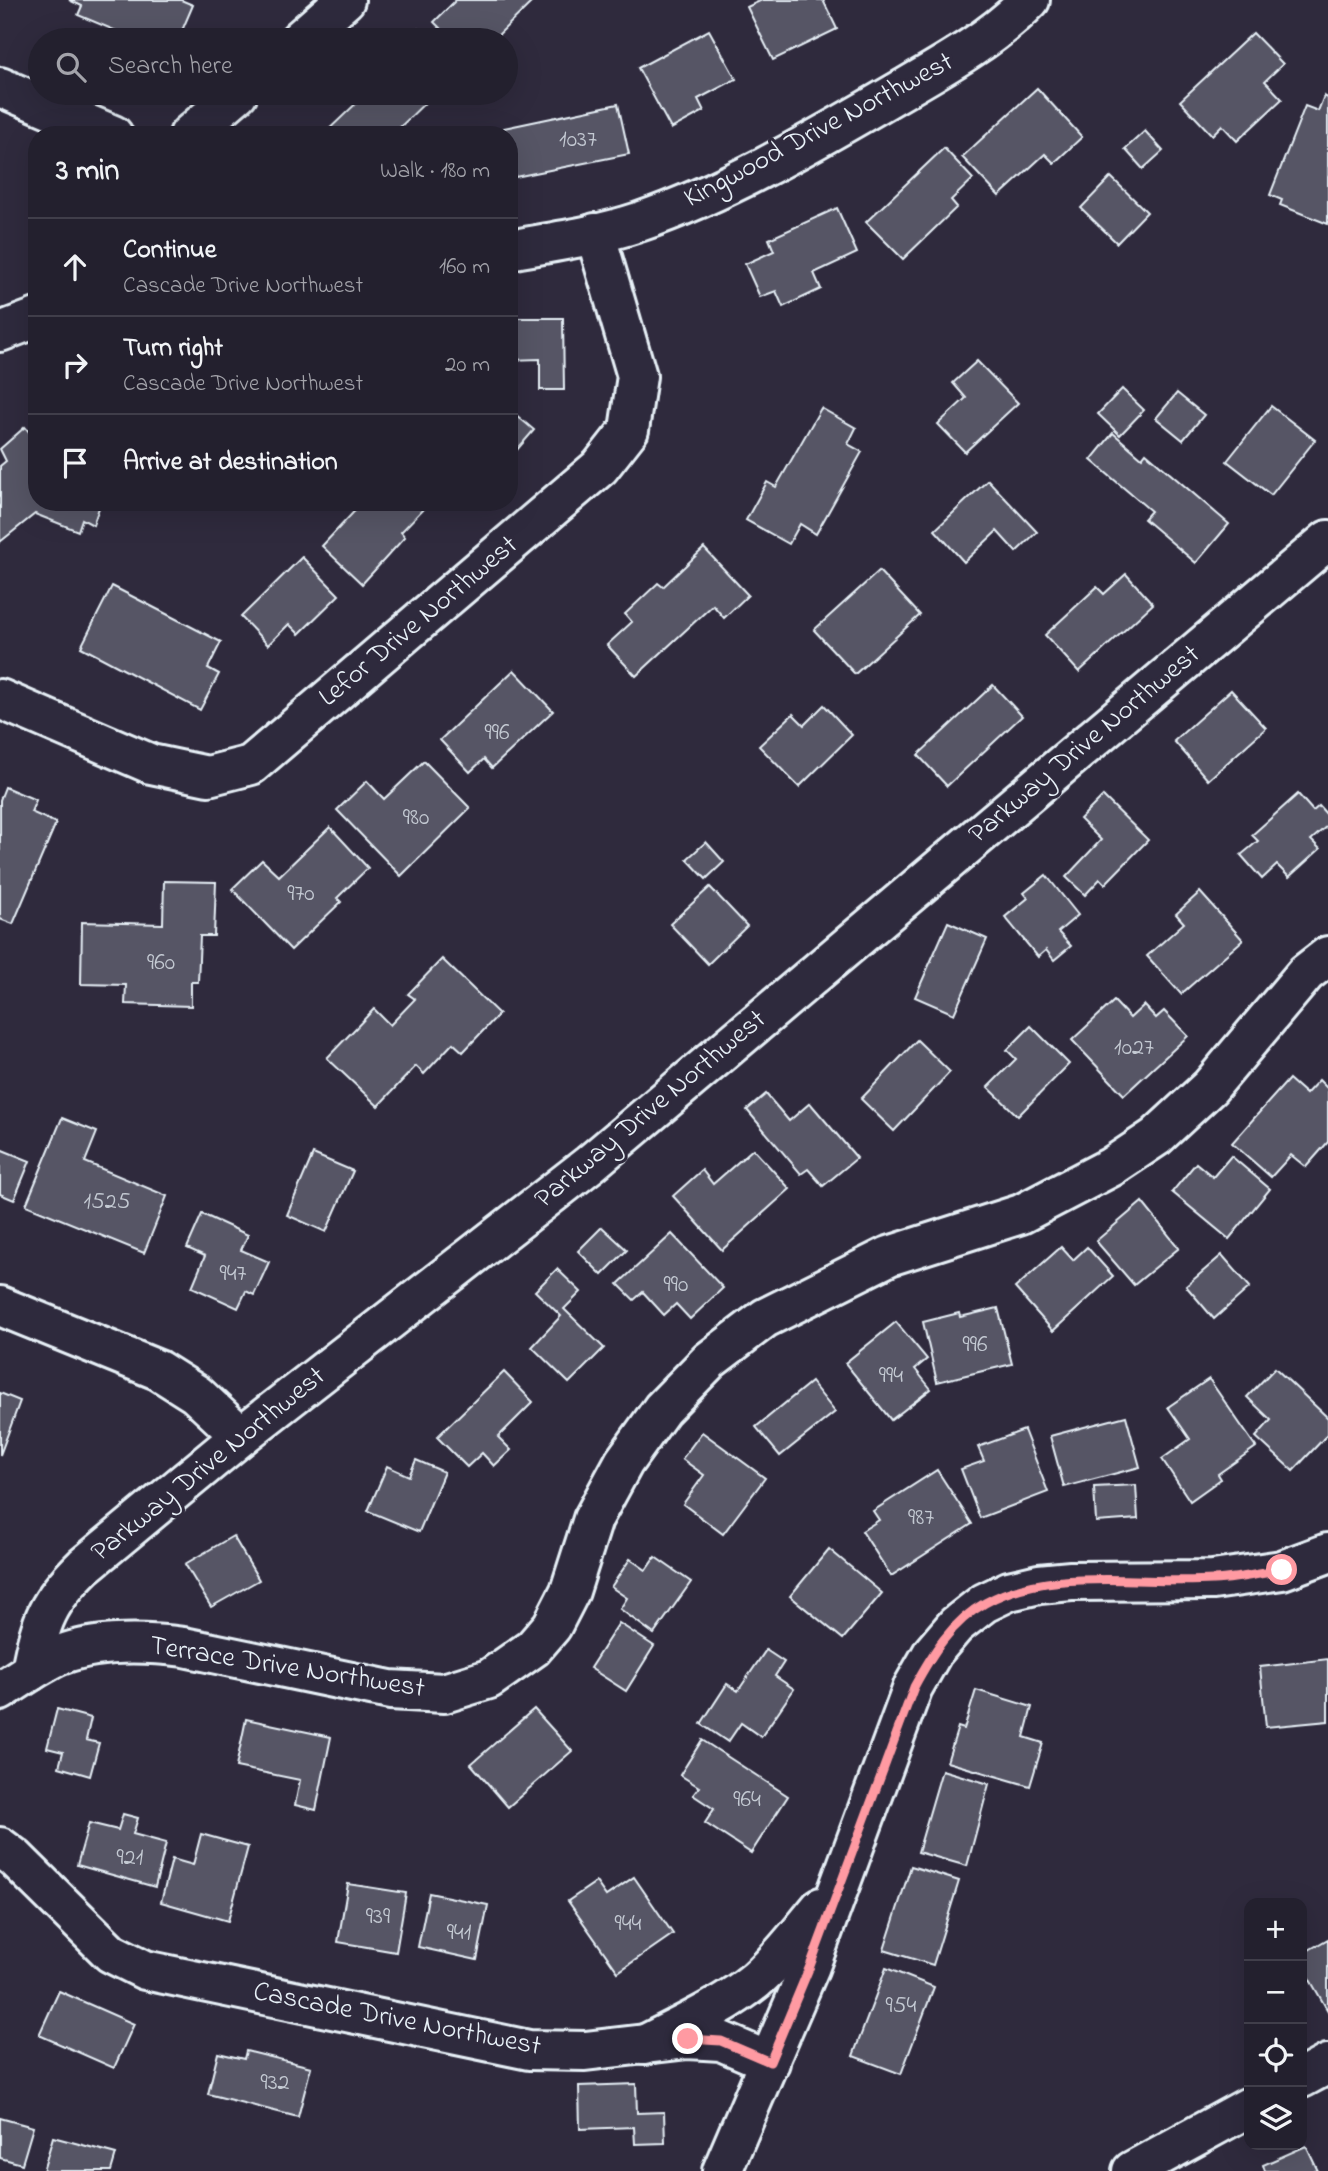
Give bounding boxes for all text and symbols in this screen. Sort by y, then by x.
search box [28,28,518,105]
street label: Kingwood Drive Northwest [677,43,961,219]
icon: search [52,48,90,86]
text: Search here [108,48,233,86]
house number: 1037 [559,123,597,158]
text: 3 min [56,150,119,194]
text: Walk · 180 m [380,155,490,188]
text: Continue [123,232,216,270]
icon: ahead [56,248,94,286]
text: 160 m [439,251,490,284]
text: Cascade Drive Northwest [123,270,363,303]
text: Turn right [123,330,223,368]
icon: right [56,346,94,384]
text: 20 m [445,349,490,382]
text: Cascade Drive Northwest [123,368,363,401]
icon: arrive [56,444,94,482]
text: Arrive at destination [123,444,338,482]
street label: Lefor Drive Northwest [310,526,528,718]
street label: Parkway Drive Northwest [960,636,1210,854]
house number: 996 [484,716,510,751]
house number: 980 [403,801,429,836]
house number: 970 [287,877,315,912]
house number: 960 [147,946,175,981]
street label: Parkway Drive Northwest [526,1001,776,1219]
house number: 1027 [1114,1031,1154,1066]
house number: 1525 [83,1185,131,1220]
house number: 947 [220,1257,247,1292]
house number: 990 [664,1268,688,1303]
house number: 996 [962,1328,988,1363]
street label: Parkway Drive Northwest [83,1357,335,1573]
house number: 994 [879,1359,903,1394]
house number: 987 [908,1501,934,1536]
route start [1266,1554,1297,1585]
street label: Terrace Drive Northwest [147,1626,427,1710]
house number: 964 [733,1783,761,1818]
house number: 921 [117,1841,144,1876]
map controls [1244,1898,1307,2150]
button: + [1244,1898,1307,1961]
house number: 939 [366,1900,391,1935]
house number: 944 [615,1907,642,1942]
house number: 941 [447,1916,472,1951]
button: − [1244,1961,1307,2024]
street label: Cascade Drive Northwest [250,1972,544,2068]
house number: 954 [886,1989,917,2024]
route end [672,2023,703,2054]
button: locate [1244,2024,1307,2087]
house number: 932 [260,2066,290,2101]
button: layers [1244,2087,1307,2150]

